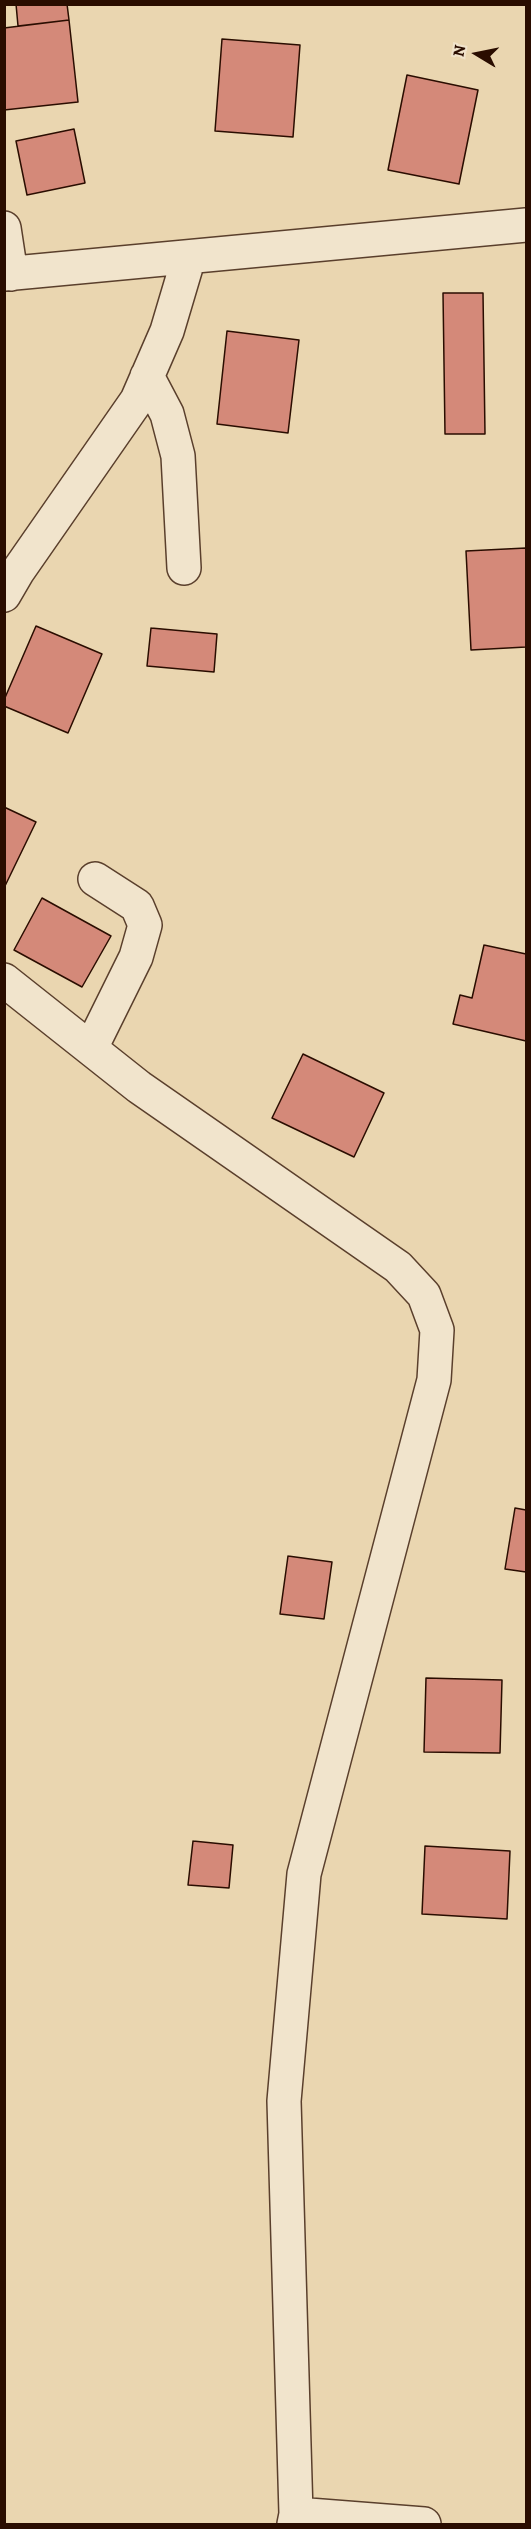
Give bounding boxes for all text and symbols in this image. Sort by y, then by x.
north arrow [447,24,507,84]
text: N [447,43,471,59]

